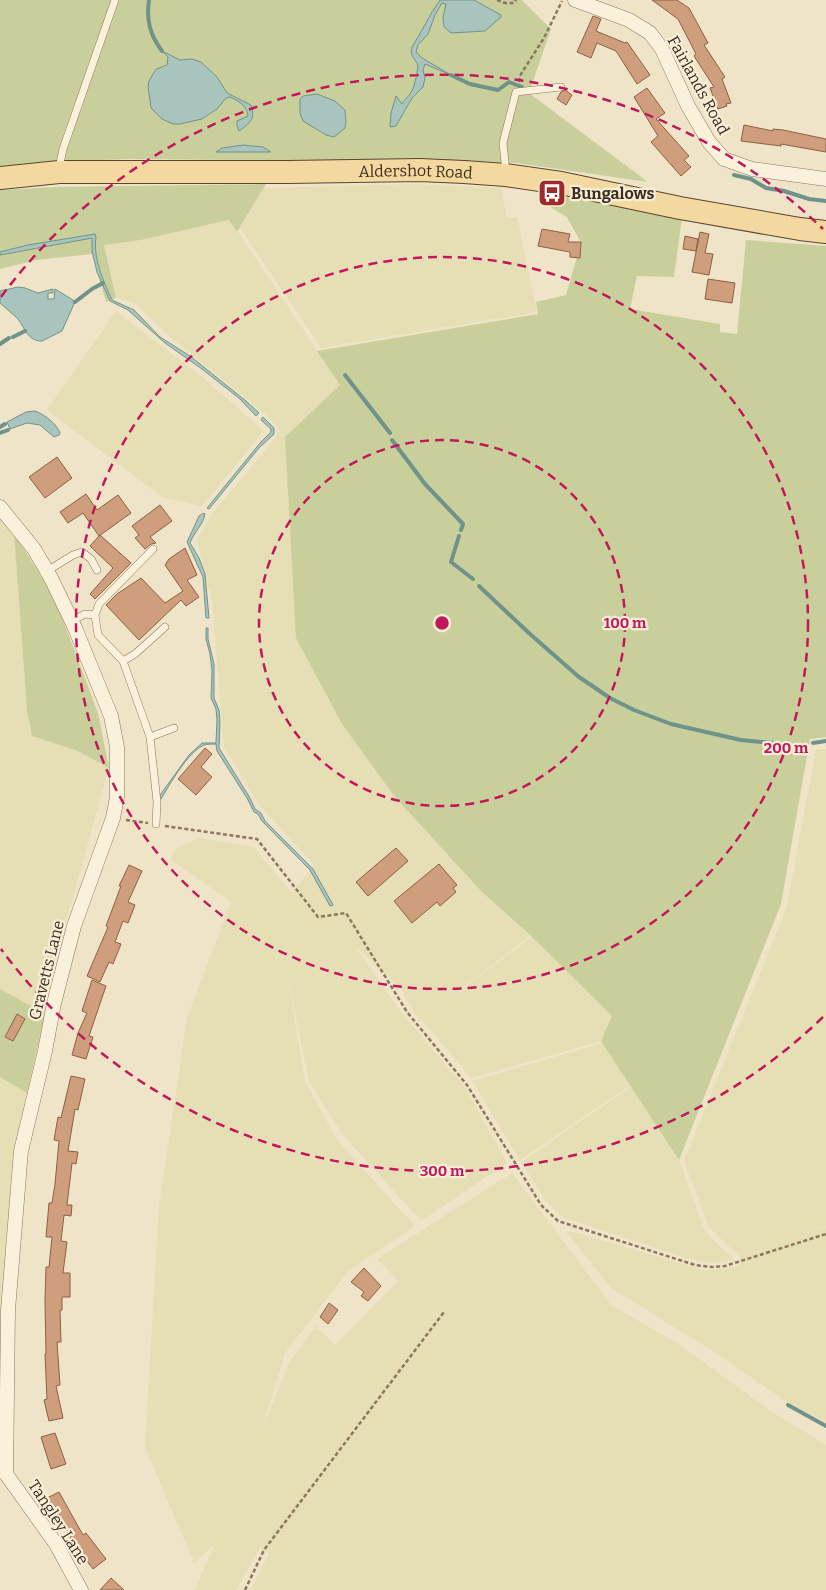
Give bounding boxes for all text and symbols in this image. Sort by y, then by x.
street label: Fairlands Road [664,33,734,138]
street label: Aldershot Road [358,161,474,183]
bus stop icon: Bungalows [537,178,567,208]
place label: Bungalows [571,184,655,203]
centre of rings [433,614,451,632]
text: 100 m [604,614,647,632]
text: 200 m [764,739,809,757]
street label: Gravetts Lane [25,918,68,1022]
text: 300 m [420,1162,465,1180]
street label: Tangley Lane [24,1476,93,1568]

